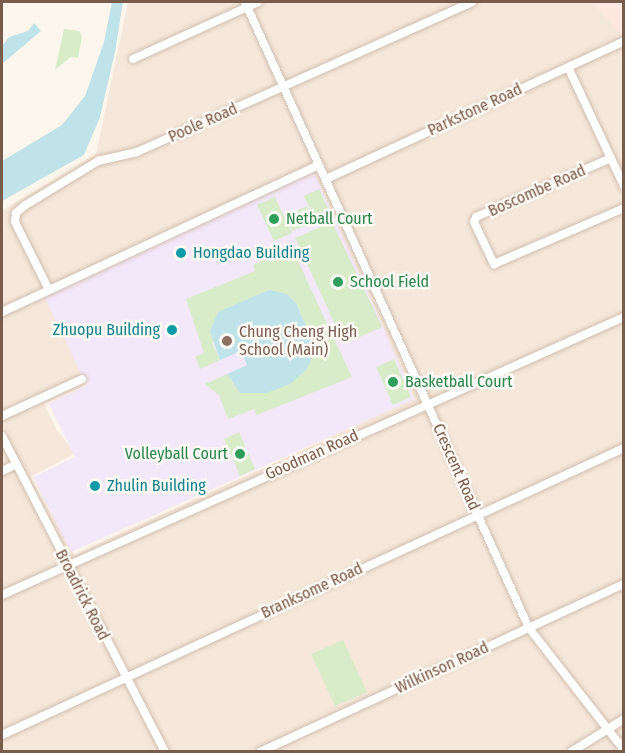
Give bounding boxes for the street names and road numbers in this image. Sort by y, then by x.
street label: Parkstone Road [425,80,525,140]
street label: Poole Road [165,99,241,147]
street label: Boscombe Road [485,161,589,221]
street label: Crescent Road [428,421,484,513]
street label: Goodman Road [262,426,362,484]
street label: Broadrick Road [51,546,113,644]
street label: Branksome Road [258,559,366,623]
street label: Wilkinson Road [392,638,492,698]

